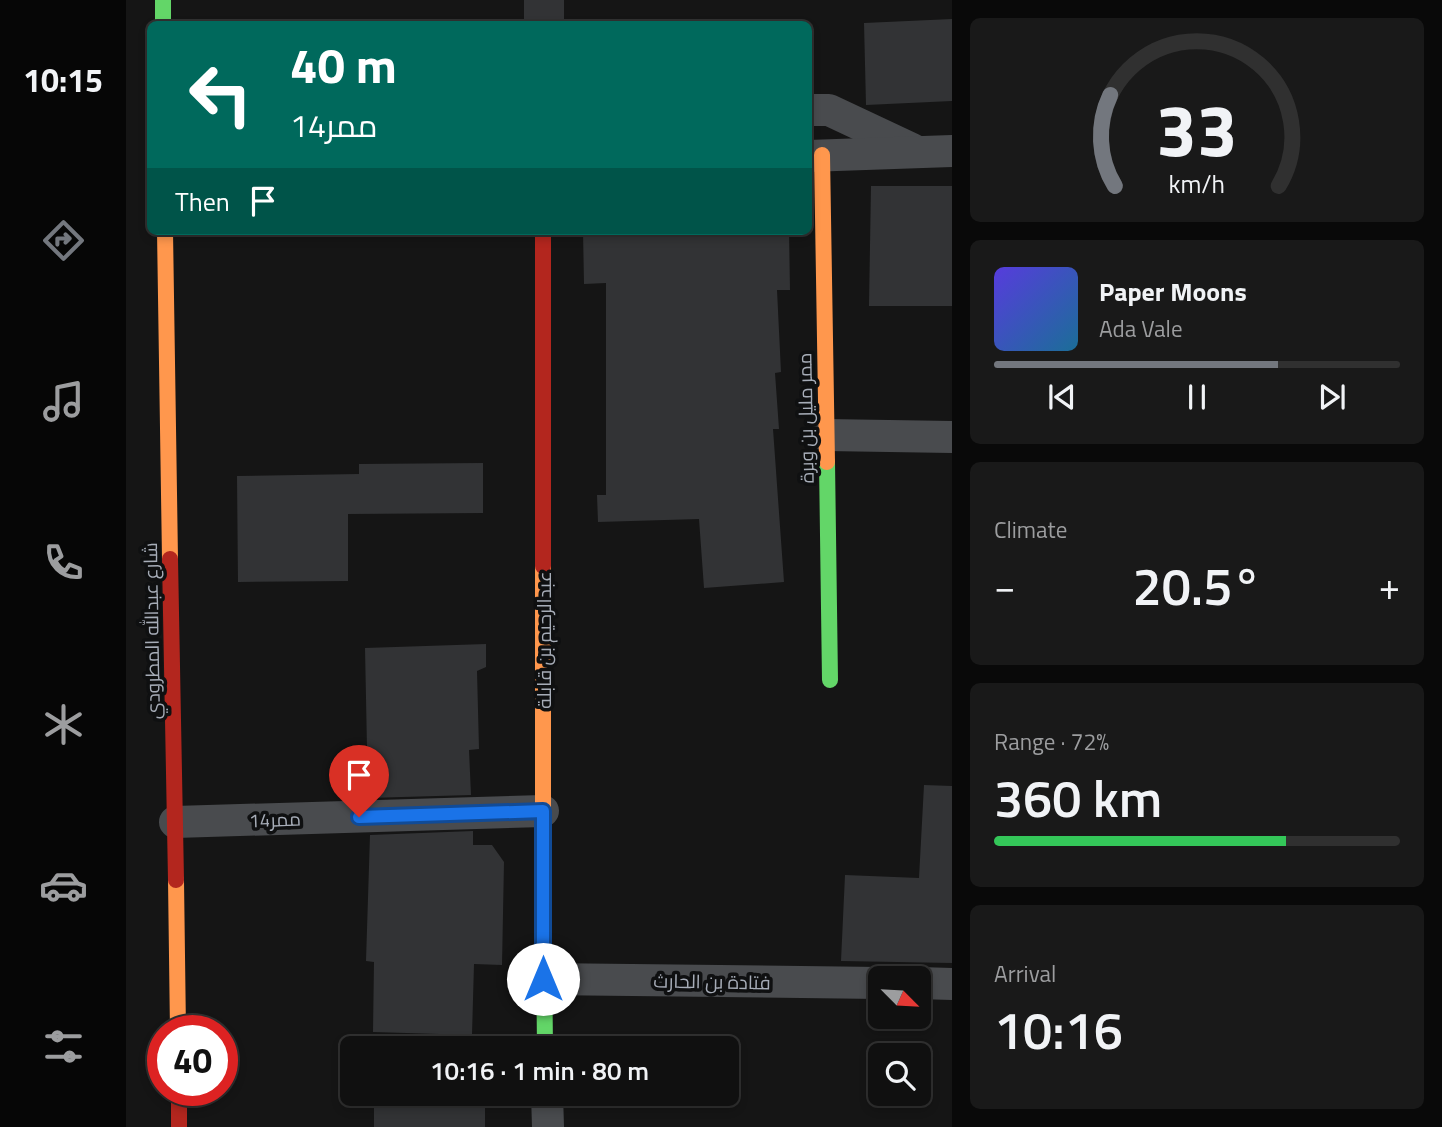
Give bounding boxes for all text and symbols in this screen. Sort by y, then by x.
text: 40 m [290,27,397,102]
icon: left [175,49,266,140]
text: 10:15 [23,56,103,104]
text: 33 [1156,74,1238,184]
text: ممر14 [290,101,378,149]
text: km/h [1169,165,1225,203]
text: Then [175,182,230,221]
icon: arrive [244,182,282,220]
icon: directions [39,216,88,265]
text: Paper Moons [1099,272,1247,311]
text: Ada Vale [1099,311,1183,346]
street label: ممر مليل بن وبرة [789,352,821,484]
icon: music [39,377,88,426]
icon: previous [1043,378,1081,416]
icon: pause [1178,378,1216,416]
icon: next [1313,378,1351,416]
text: Climate [994,512,1067,547]
icon: phone [39,538,88,587]
street label: شارع عبدالله المطرودي [135,542,168,720]
text: 20.5° [1133,546,1261,625]
text: − [994,557,1015,615]
text: + [1379,557,1400,615]
street label: عبدالرحيم بن قابلة [529,571,558,709]
icon: climate [39,700,88,749]
text: Range · 72% [994,724,1109,759]
pin [329,745,389,817]
icon: arrive [340,756,378,794]
text: 360 km [994,758,1162,837]
street label: ممر14 [249,804,301,834]
icon: car [39,861,88,910]
position arrow [506,942,580,1016]
text: Arrival [994,956,1056,991]
street label: فتادة بن الحارث [653,965,771,997]
north arrow [868,966,931,1029]
map controls [868,966,931,1106]
text: 10:16 [994,990,1123,1069]
speed limit sign: 40 [147,1015,238,1106]
icon: filters [39,1022,88,1071]
button: search [868,1043,931,1106]
text: 10:16 · 1 min · 80 m [430,1051,649,1090]

